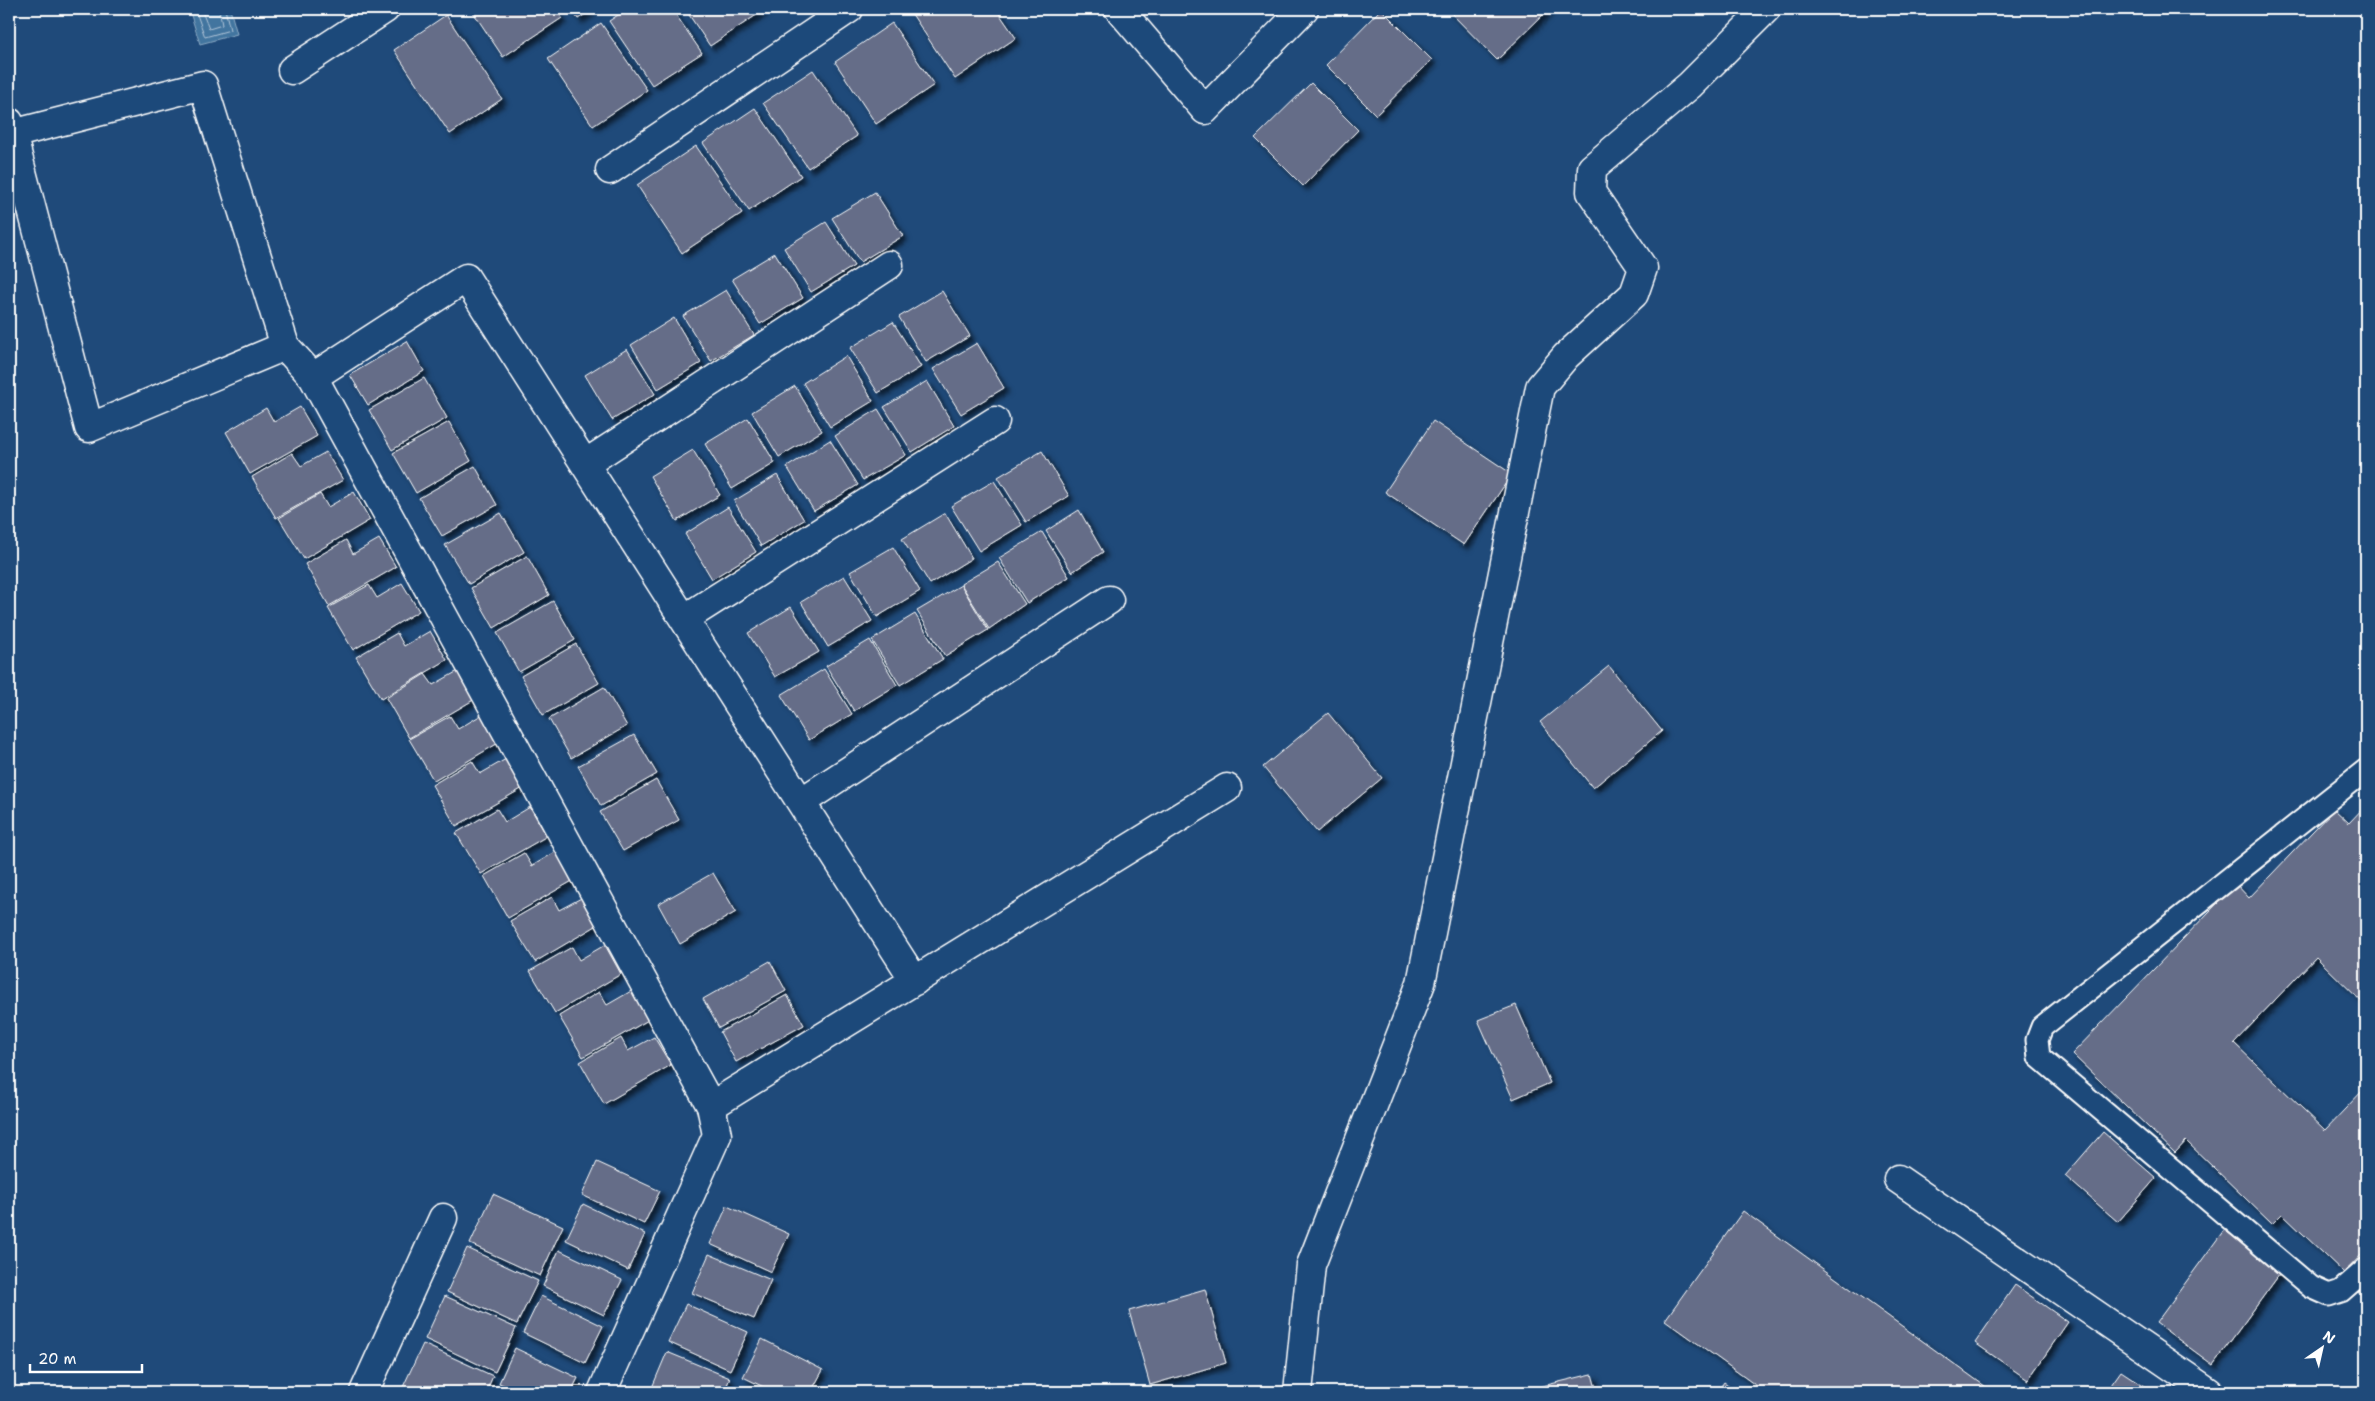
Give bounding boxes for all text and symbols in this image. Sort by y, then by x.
north arrow [2298,1324,2348,1374]
text: N [2320,1327,2339,1348]
scale bar [30,1341,142,1373]
text: 20 m [38,1349,77,1369]

